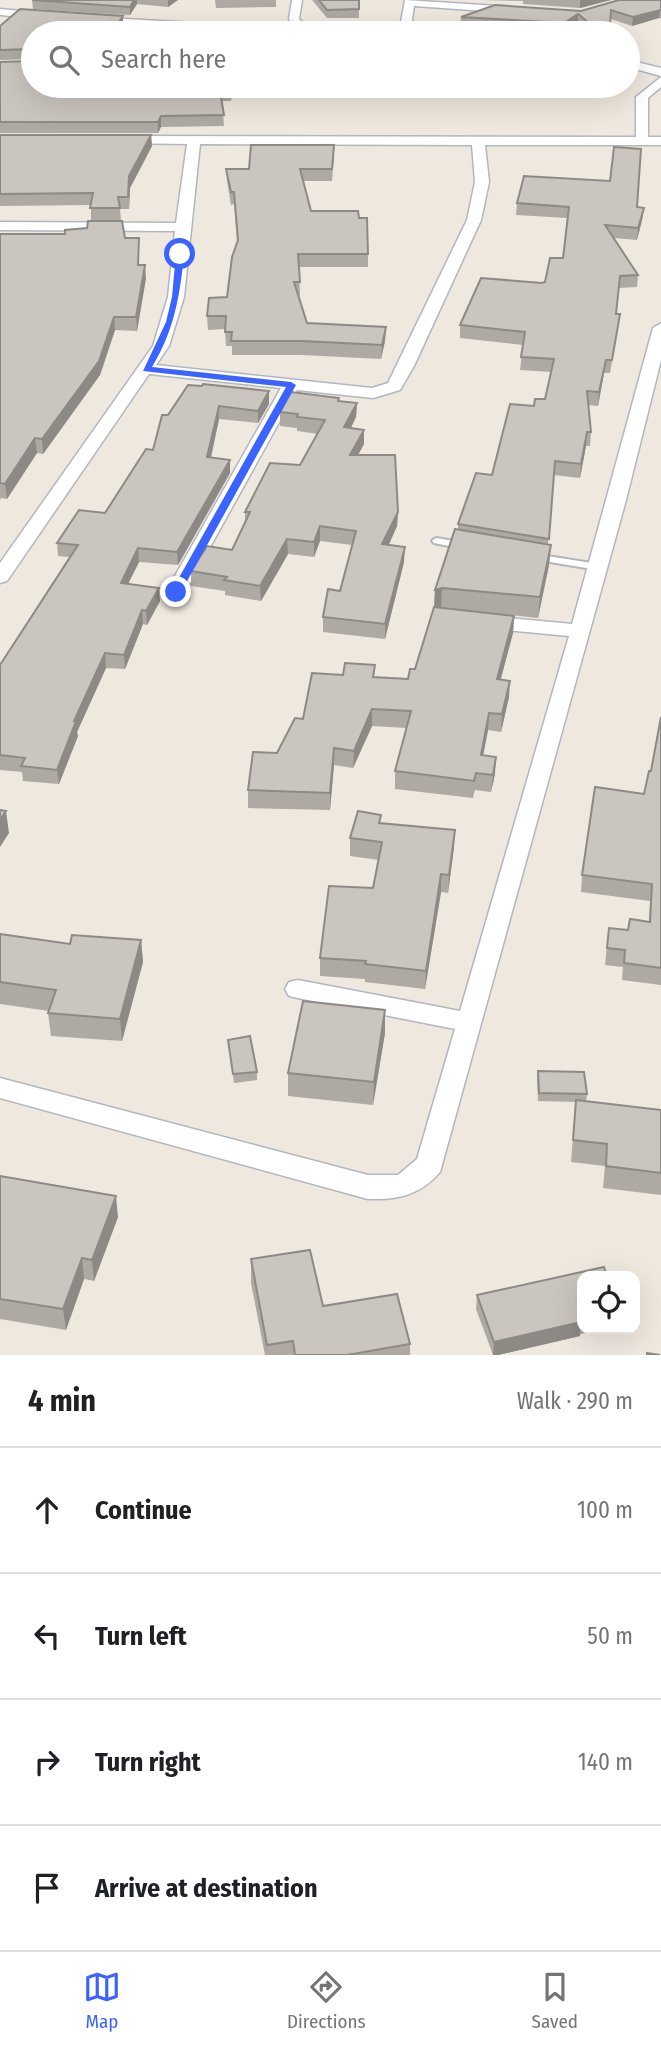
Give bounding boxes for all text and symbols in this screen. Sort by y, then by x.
search box [21,21,640,98]
icon: search [45,41,83,79]
text: Search here [101,44,226,75]
route start [164,238,195,269]
route end [160,576,191,607]
map controls [577,1271,640,1334]
button: locate [577,1271,640,1334]
text: 4 min [28,1383,96,1419]
text: Walk · 290 m [517,1387,633,1415]
icon: ahead [28,1491,66,1529]
text: Continue [95,1495,192,1526]
text: 100 m [577,1496,633,1524]
icon: left [28,1617,66,1655]
text: Turn left [95,1621,187,1652]
text: 50 m [587,1622,633,1650]
icon: right [28,1743,66,1781]
text: Turn right [95,1747,201,1778]
text: 140 m [578,1748,633,1776]
icon: arrive [28,1869,66,1907]
text: Arrive at destination [95,1873,318,1904]
tab: Map [83,1968,121,2033]
tab: Directions [287,1968,366,2033]
tab: Saved [532,1968,578,2033]

